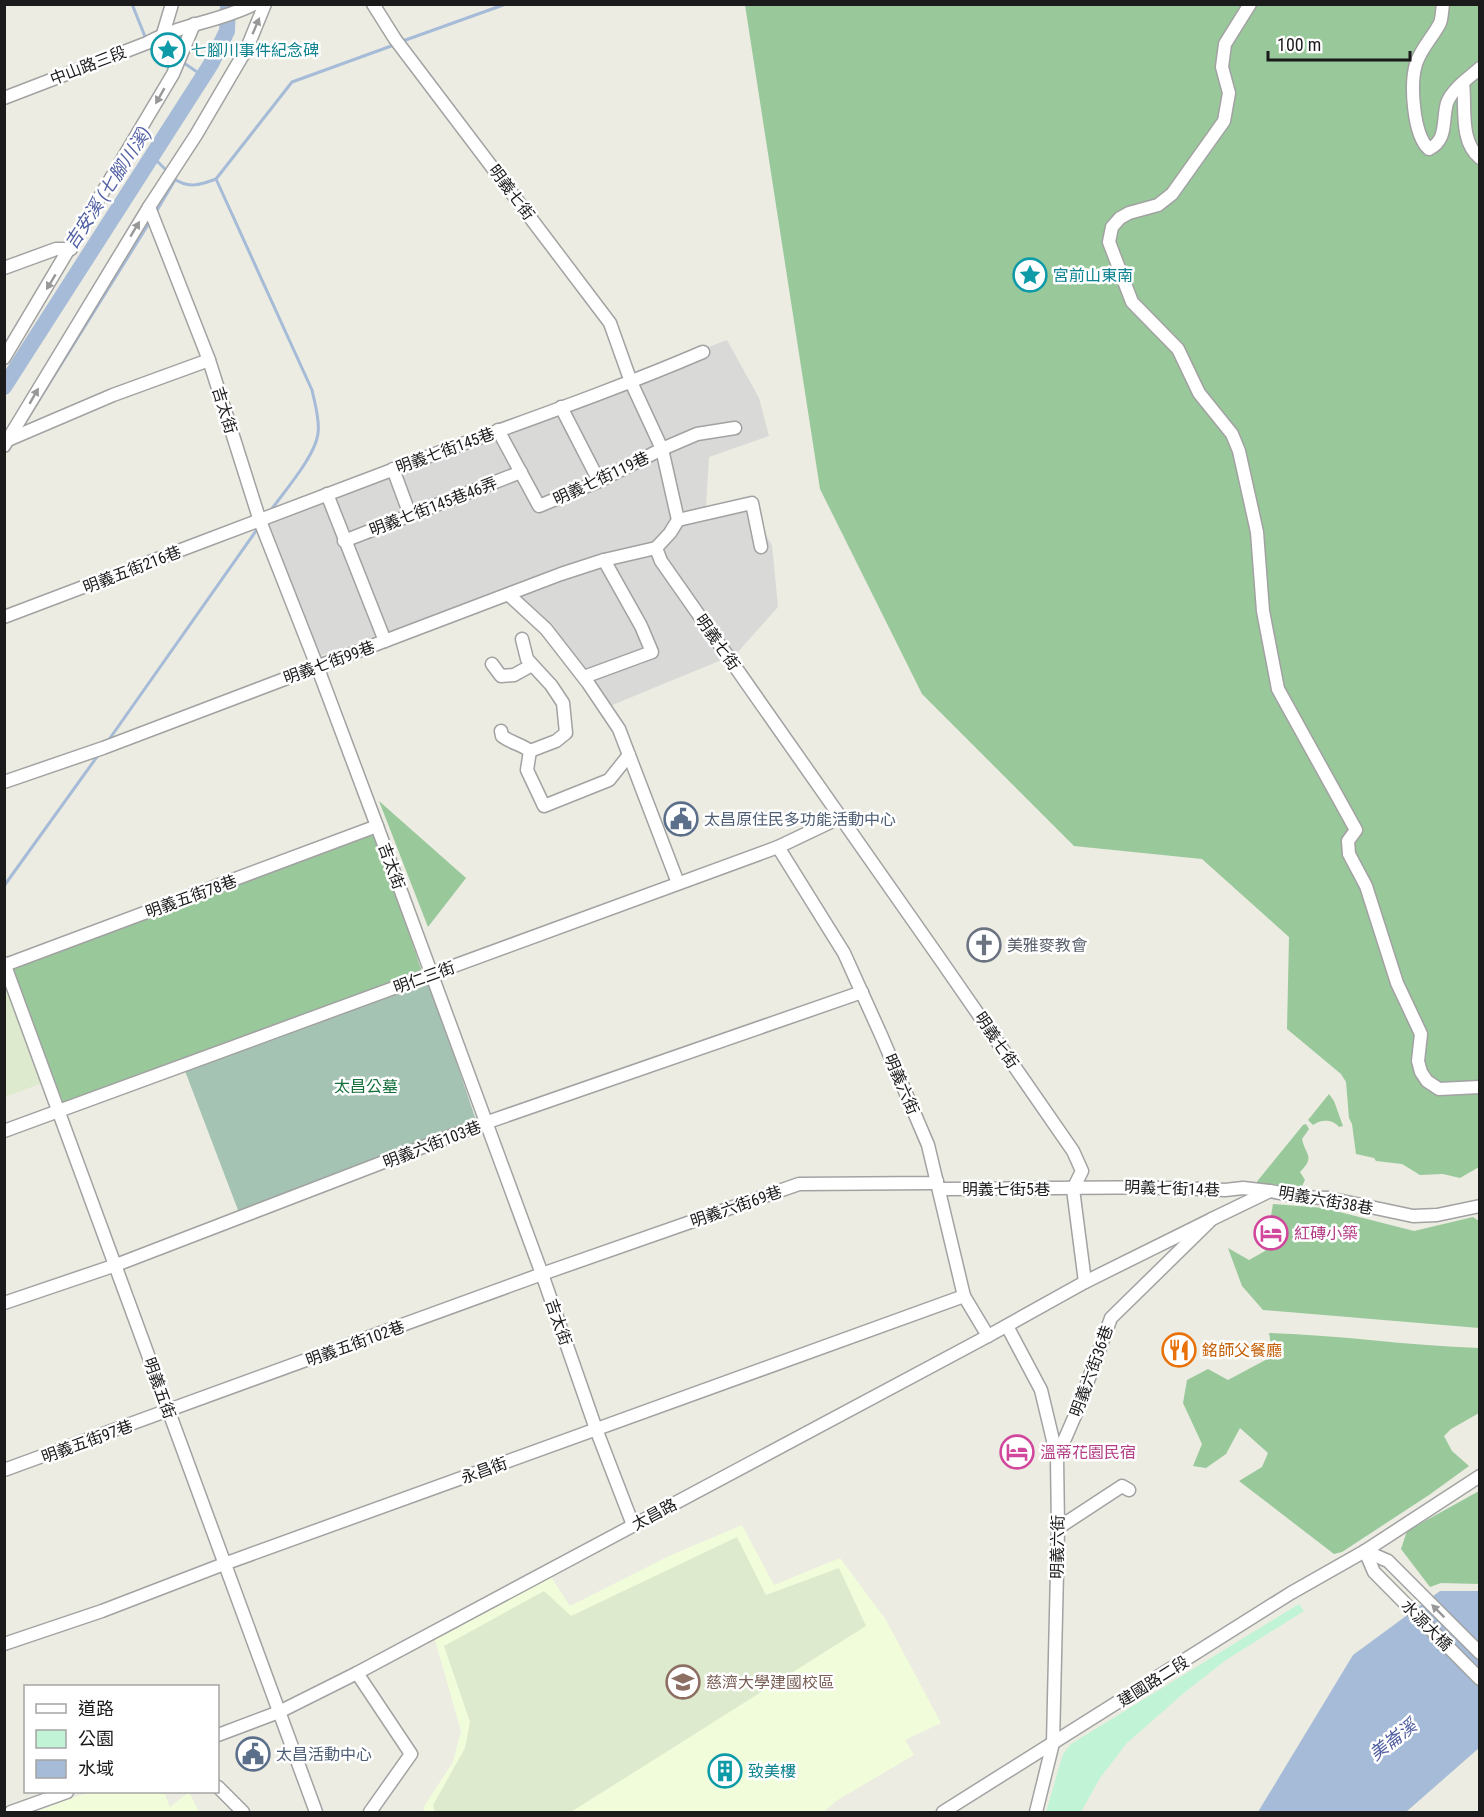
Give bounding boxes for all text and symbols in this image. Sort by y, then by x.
one-way arrow [251,16,261,34]
scale bar [1268,24,1410,62]
place icon: 七腳川事件紀念碑 [150,32,186,68]
text: 100 m [1277,34,1321,55]
place label: 七腳川事件紀念碑 [191,41,319,60]
street label: 中山路三段 [47,42,129,89]
one-way arrow [155,88,166,104]
water label: 吉安溪 (七腳川溪) [60,123,156,253]
street label: 明義七街 [485,161,538,224]
one-way arrow [130,221,141,237]
place icon: 宮前山東南 [1012,257,1048,293]
place label: 宮前山東南 [1053,266,1133,285]
one-way arrow [45,274,56,290]
street label: 吉太街 [208,384,241,436]
one-way arrow [29,387,39,404]
street label: 明義七街145巷 [393,424,497,477]
street label: 明義七街119巷 [550,448,652,509]
street label: 明義七街145巷46弄 [367,473,500,540]
street label: 明義五街216巷 [80,542,184,597]
street label: 明義七街 [691,611,744,674]
street label: 明義七街99巷 [281,637,377,688]
public building icon: 太昌原住民多功能活動中心 [663,801,699,837]
place label: 太昌原住民多功能活動中心 [704,810,896,829]
street label: 吉太街 [374,840,409,892]
street label: 明義五街78巷 [143,871,239,922]
church icon: 美雅麥教會 [966,927,1002,963]
place label: 美雅麥教會 [1007,936,1087,955]
street label: 明仁三街 [391,958,457,997]
street label: 明義七街 [971,1008,1022,1072]
street label: 明義六街 [880,1051,923,1117]
park label: 太昌公墓 [334,1077,398,1096]
street label: 明義六街103巷 [380,1117,484,1172]
street label: 明義七街14巷 [1124,1177,1220,1200]
street label: 明義七街5巷 [962,1180,1050,1199]
street label: 明義六街69巷 [688,1182,785,1231]
street label: 明義六街38巷 [1277,1183,1375,1218]
hotel icon: 紅磚小築 [1253,1215,1289,1251]
place label: 紅磚小築 [1294,1224,1358,1243]
street label: 吉太街 [542,1296,575,1348]
street label: 明義五街102巷 [303,1317,407,1370]
street label: 明義六街36巷 [1066,1323,1117,1419]
restaurant icon: 銘師父餐廳 [1161,1332,1197,1368]
place label: 銘師父餐廳 [1202,1341,1282,1360]
street label: 明義五街 [140,1355,179,1421]
street label: 明義五街97巷 [39,1416,135,1467]
hotel icon: 溫蒂花園民宿 [999,1434,1035,1470]
place label: 溫蒂花園民宿 [1040,1443,1136,1462]
street label: 永昌街 [458,1453,510,1488]
street label: 太昌路 [629,1495,680,1534]
street label: 明義六街 [1047,1515,1068,1579]
street label: 水源大橋 [1397,1596,1456,1655]
one-way arrow [1432,1605,1446,1619]
street label: 建國路二段 [1114,1652,1192,1711]
school or university icon: 慈濟大學建國校區 [665,1664,701,1700]
place label: 慈濟大學建國校區 [706,1673,834,1692]
legend [24,1685,219,1793]
text: 道路 [78,1698,114,1719]
water label: 美崙溪 [1365,1713,1423,1765]
text: 公園 [78,1728,114,1749]
public building icon: 太昌活動中心 [235,1736,271,1772]
place label: 太昌活動中心 [276,1745,372,1764]
building icon: 致美樓 [707,1753,743,1789]
text: 水域 [78,1758,114,1779]
place label: 致美樓 [748,1762,796,1781]

